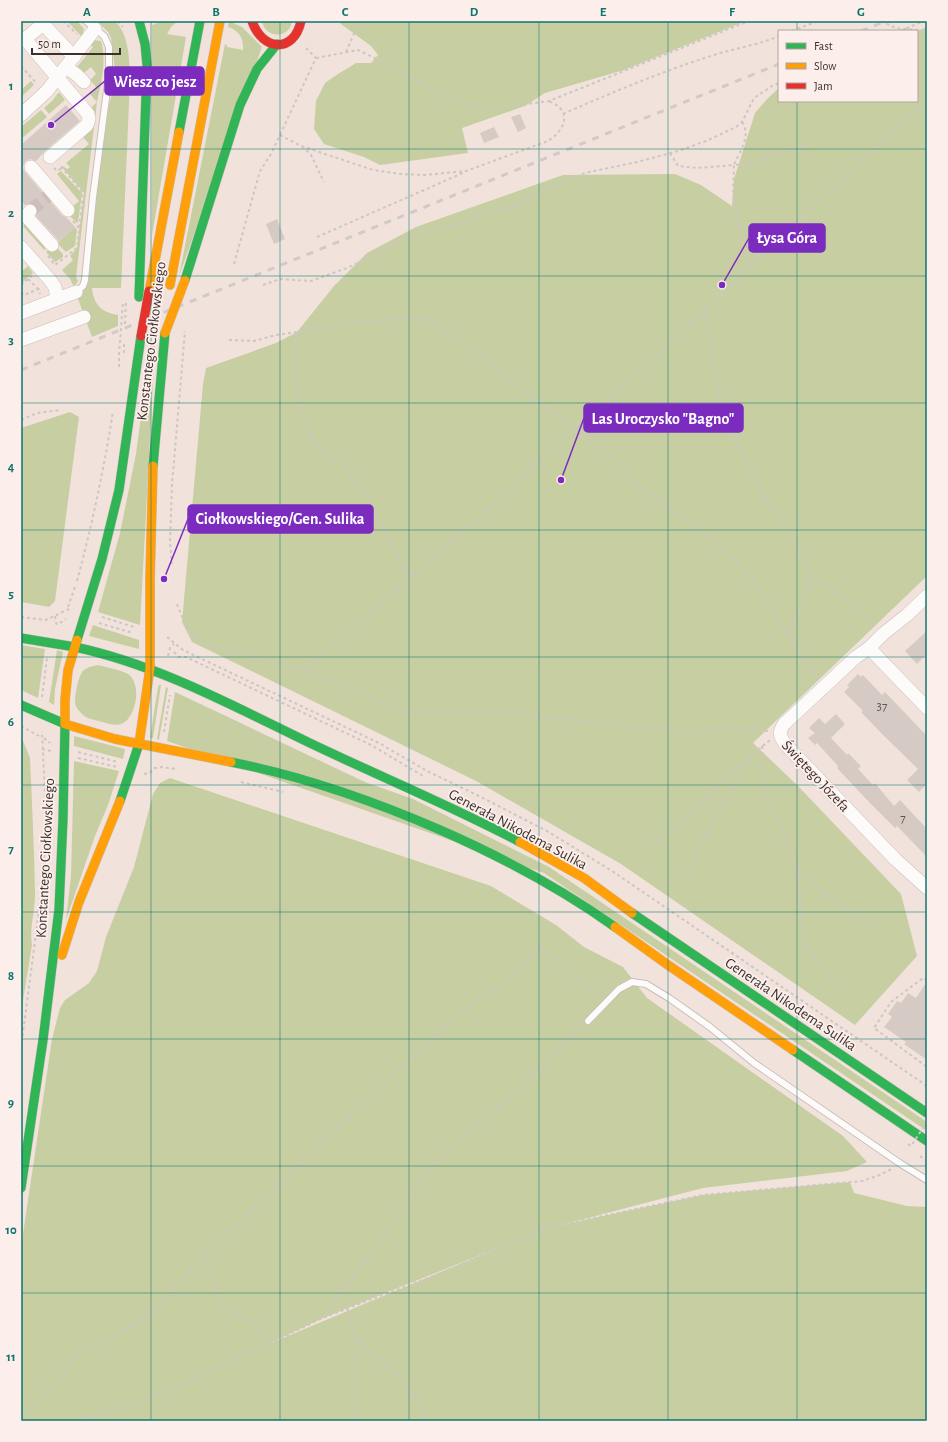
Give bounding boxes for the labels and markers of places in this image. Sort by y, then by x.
callout: Wiesz co jesz [105,67,204,95]
callout: Łysa Góra [749,224,825,252]
callout: Las Uroczysko "Bagno" [584,404,743,432]
callout: Ciołkowskiego/Gen. Sulika [188,505,373,533]

